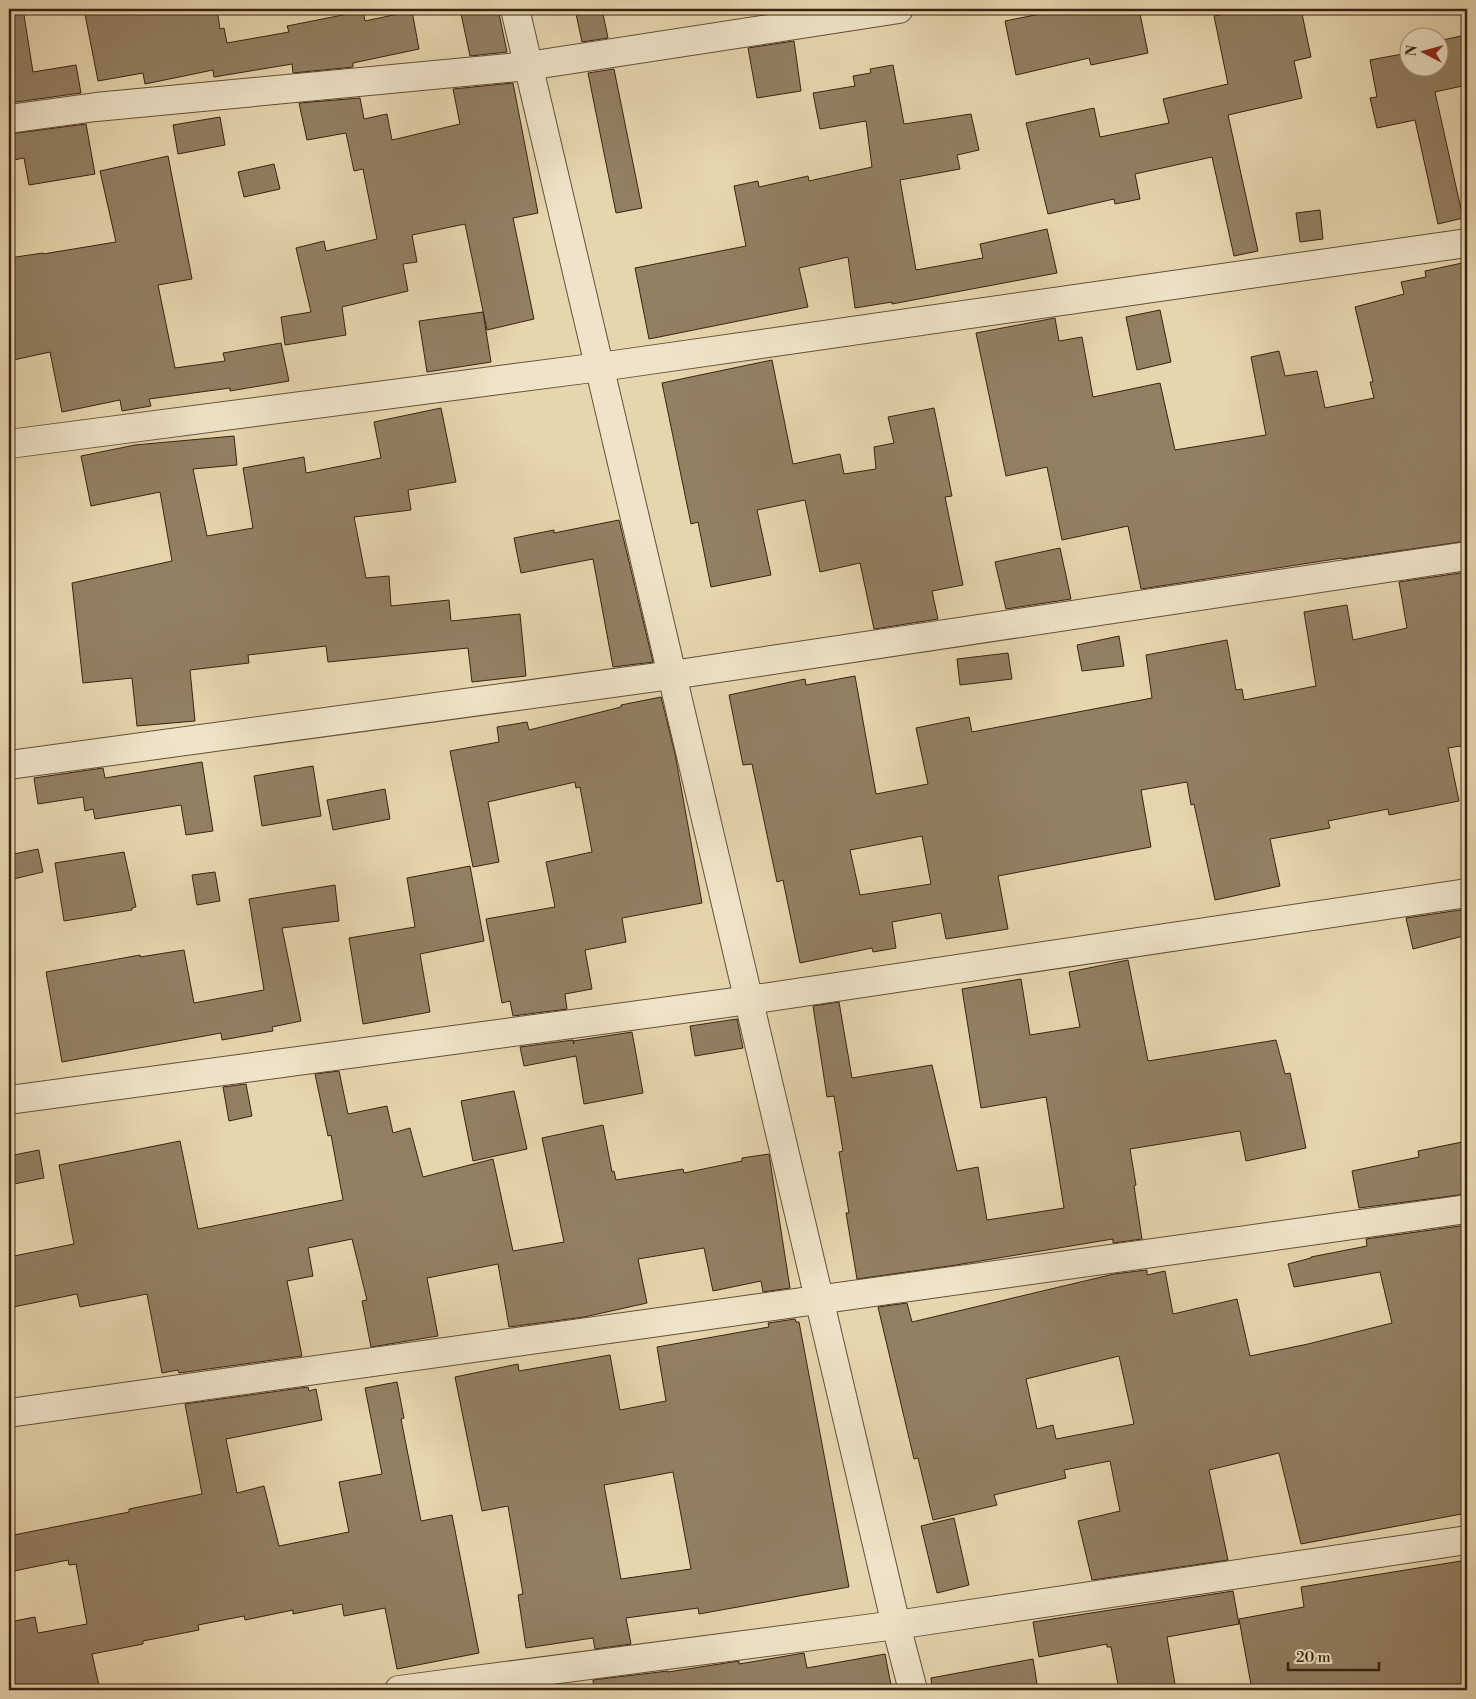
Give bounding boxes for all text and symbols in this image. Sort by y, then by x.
north arrow [1398,28,1448,78]
text: N [1403,44,1422,57]
scale bar [1288,1639,1380,1671]
text: 20 m [1296,1648,1331,1667]

